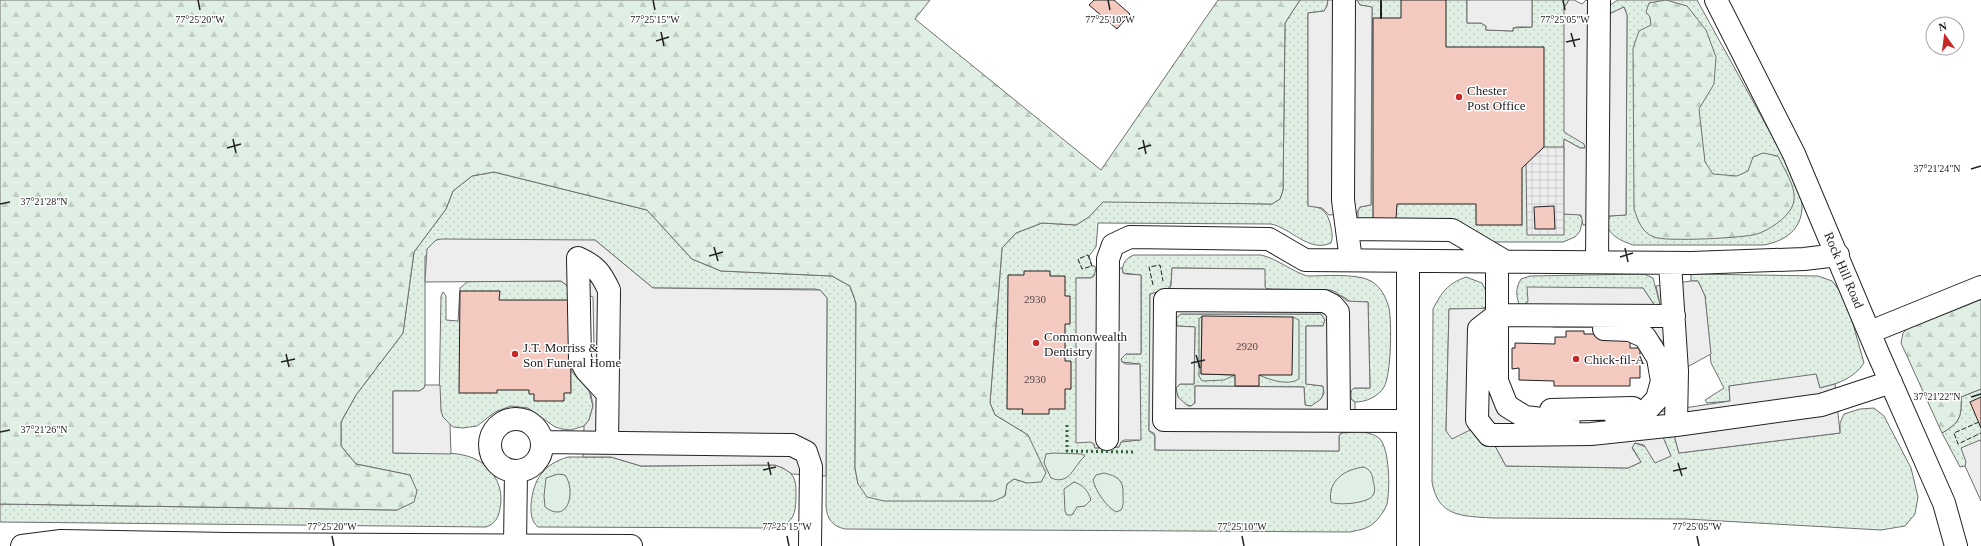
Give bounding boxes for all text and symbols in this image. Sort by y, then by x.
text: 77°25'20"W [175,14,225,25]
text: 77°25'15"W [630,14,680,25]
text: 77°25'10"W [1085,14,1135,25]
text: 77°25'05"W [1540,14,1590,25]
north arrow [1925,16,1965,56]
text: N [1937,20,1948,33]
place label: Chester Post Office [1467,83,1526,113]
marker: Chester Post Office [1454,92,1464,102]
text: 37°21'24"N [1913,163,1961,174]
text: 37°21'28"N [20,196,68,207]
street label: Rock Hill Road [1821,230,1867,311]
house number: 2930 [1024,293,1047,305]
place label: Commonwealth Dentistry [1044,329,1128,359]
marker: Commonwealth Dentistry [1031,338,1041,348]
place label: J.T. Morriss & Son Funeral Home [523,340,621,370]
house number: 2920 [1236,340,1259,352]
marker: J.T. Morriss & Son Funeral Home [510,349,520,359]
place label: Chick-fil-A [1584,352,1645,367]
marker: Chick-fil-A [1571,354,1581,364]
house number: 2930 [1024,373,1047,385]
text: 37°21'22"N [1913,391,1961,402]
text: 37°21'26"N [20,424,68,435]
text: 77°25'20"W [307,521,357,532]
text: 77°25'15"W [762,521,812,532]
text: 77°25'10"W [1217,521,1267,532]
text: 77°25'05"W [1672,521,1722,532]

